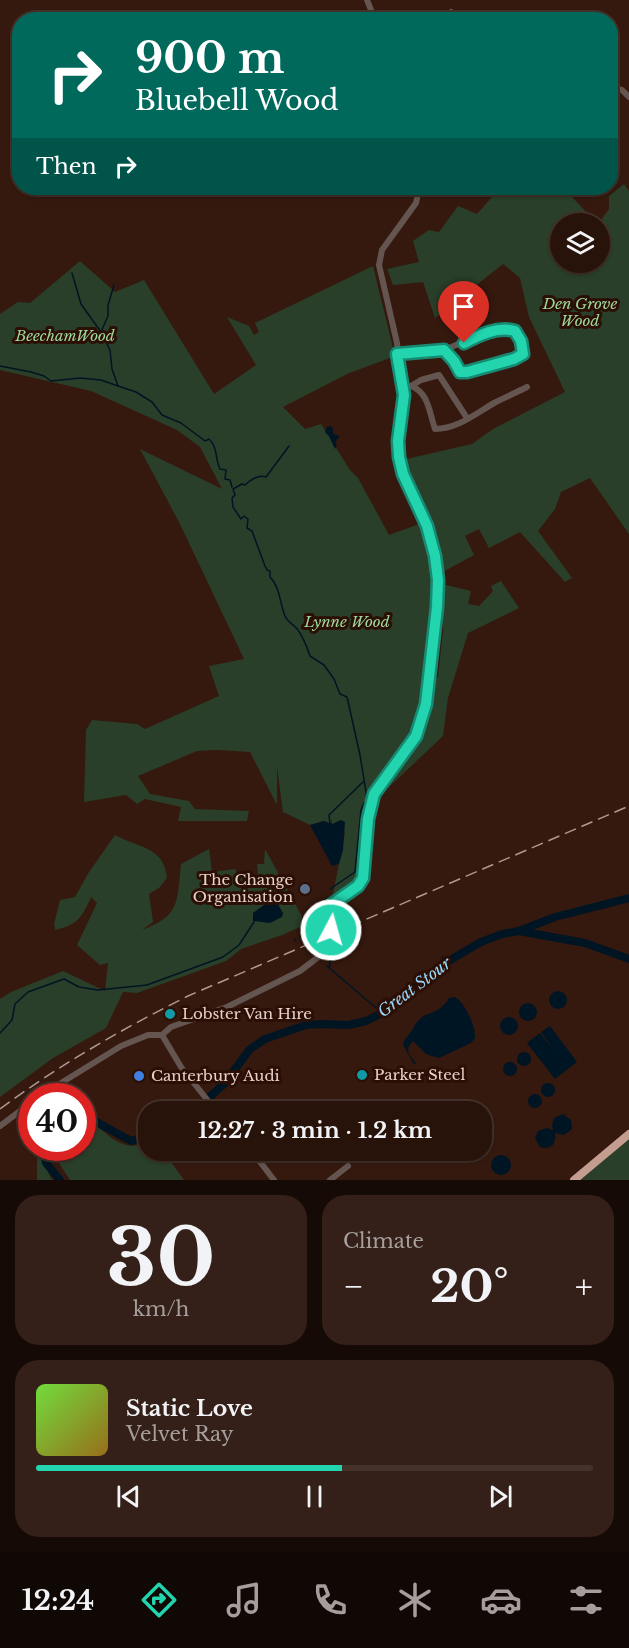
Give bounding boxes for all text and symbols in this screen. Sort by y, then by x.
text: 900 m [135,32,284,84]
icon: right [36,36,114,114]
text: Bluebell Wood [135,84,339,117]
icon: right [109,150,142,183]
text: Then [36,153,97,180]
map controls [550,213,610,273]
button: layers [550,213,610,273]
pin [438,281,489,343]
icon: arrive [447,290,480,323]
park label: Den Grove Wood [542,294,617,330]
park label: BeechamWood [14,326,115,345]
park label: Lynne Wood [303,612,390,631]
place label: The Change Organisation [193,870,293,906]
marker: The Change Organisation [298,882,312,896]
position arrow [299,898,363,962]
water label: Great Stour [373,953,455,1021]
place label: Lobster Van Hire [182,1004,312,1023]
marker: Lobster Van Hire [163,1007,177,1021]
place label: Parker Steel [374,1065,465,1084]
place label: Canterbury Audi [151,1066,280,1085]
marker: Parker Steel [355,1068,369,1082]
marker: Canterbury Audi [132,1069,146,1083]
speed limit sign: 40 [18,1083,96,1161]
text: 12:27 · 3 min · 1.2 km [198,1117,432,1144]
text: 30 [107,1209,215,1306]
text: Climate [343,1229,424,1253]
text: 20° [430,1258,509,1314]
text: − [343,1266,364,1307]
text: + [575,1266,593,1307]
text: km/h [133,1297,189,1321]
text: Static Love [126,1395,253,1422]
text: Velvet Ray [126,1422,234,1446]
icon: previous [112,1480,145,1513]
icon: pause [298,1480,331,1513]
icon: next [484,1480,517,1513]
icon: directions [138,1579,180,1621]
icon: music [223,1579,265,1621]
icon: phone [309,1579,351,1621]
icon: climate [394,1579,436,1621]
icon: car [480,1579,522,1621]
icon: filters [565,1579,607,1621]
text: 12:24 [22,1584,94,1617]

